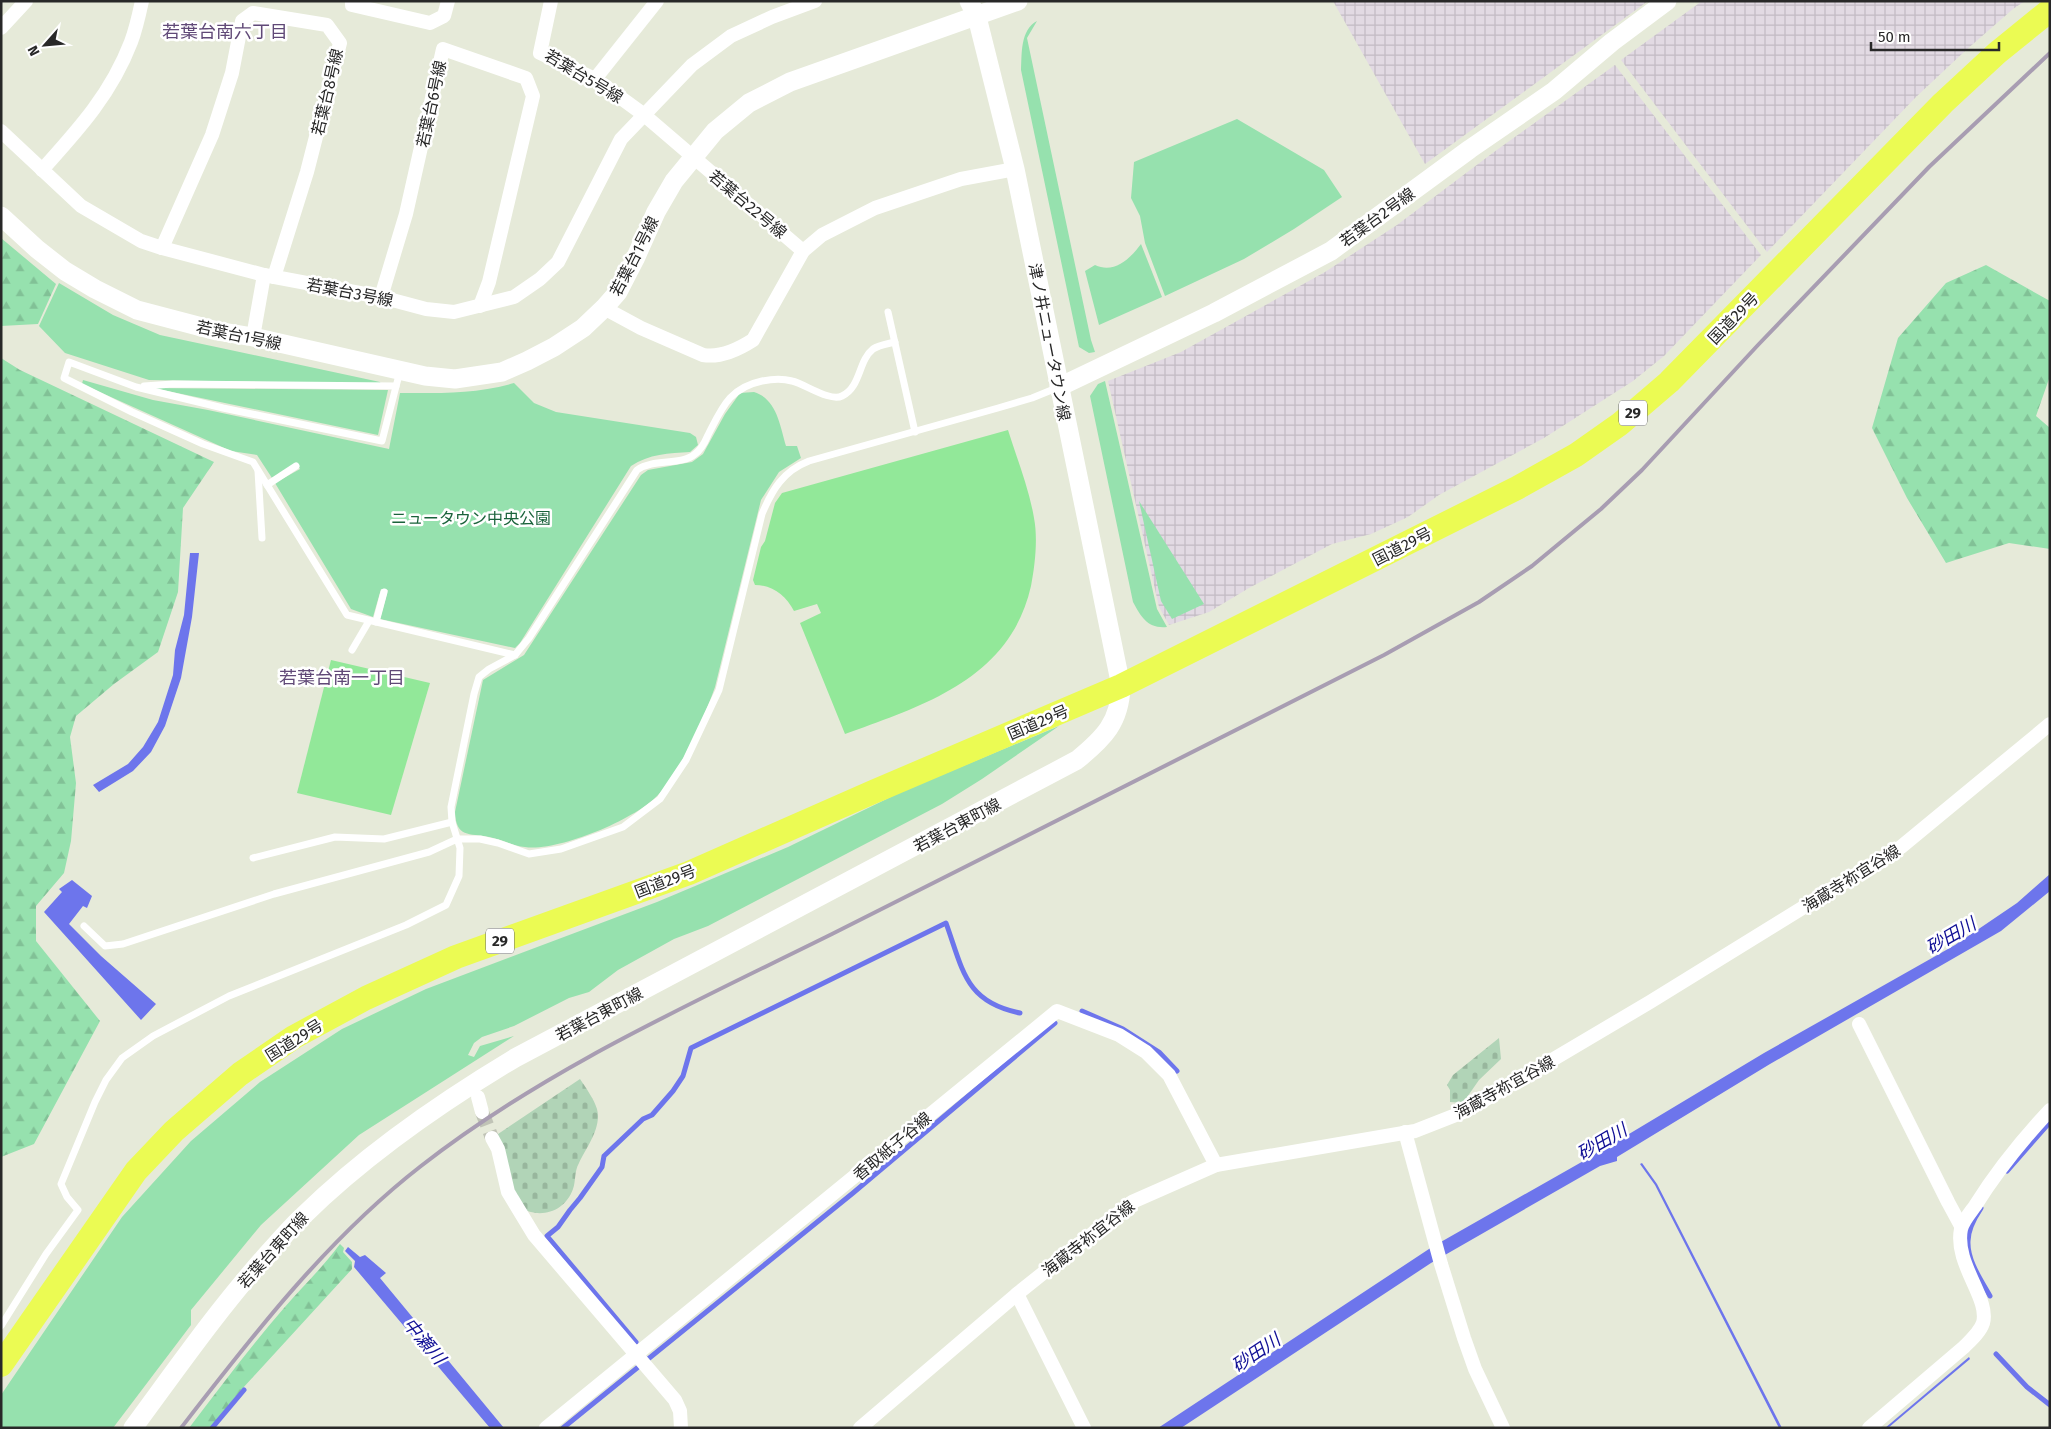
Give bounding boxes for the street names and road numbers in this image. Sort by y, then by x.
street label: 若葉台5号線 [541,46,626,107]
street label: 若葉台8号線 [308,47,347,138]
street label: 若葉台6号線 [413,59,450,149]
street label: 若葉台22号線 [705,166,790,242]
street label: 若葉台2号線 [1336,184,1418,251]
street label: 若葉台1号線 [606,213,663,299]
street label: 津ノ井ニュータウン線 [1025,262,1074,422]
street label: 若葉台3号線 [305,275,395,310]
street label: 国道29号 [1704,289,1762,348]
street label: 若葉台1号線 [194,317,283,354]
road number: 29 [1619,400,1647,426]
street label: 国道29号 [1369,523,1435,569]
street label: 国道29号 [1005,701,1071,744]
street label: 若葉台東町線 [910,795,1004,856]
street label: 海蔵寺祢宜谷線 [1799,841,1904,916]
street label: 国道29号 [632,861,699,902]
road number: 29 [486,928,514,954]
street label: 若葉台東町線 [552,984,646,1045]
street label: 国道29号 [262,1015,327,1065]
street label: 海蔵寺祢宜谷線 [1451,1052,1558,1123]
street label: 香取紙子谷線 [849,1108,935,1185]
street label: 海蔵寺祢宜谷線 [1038,1196,1138,1280]
street label: 若葉台東町線 [234,1208,313,1292]

